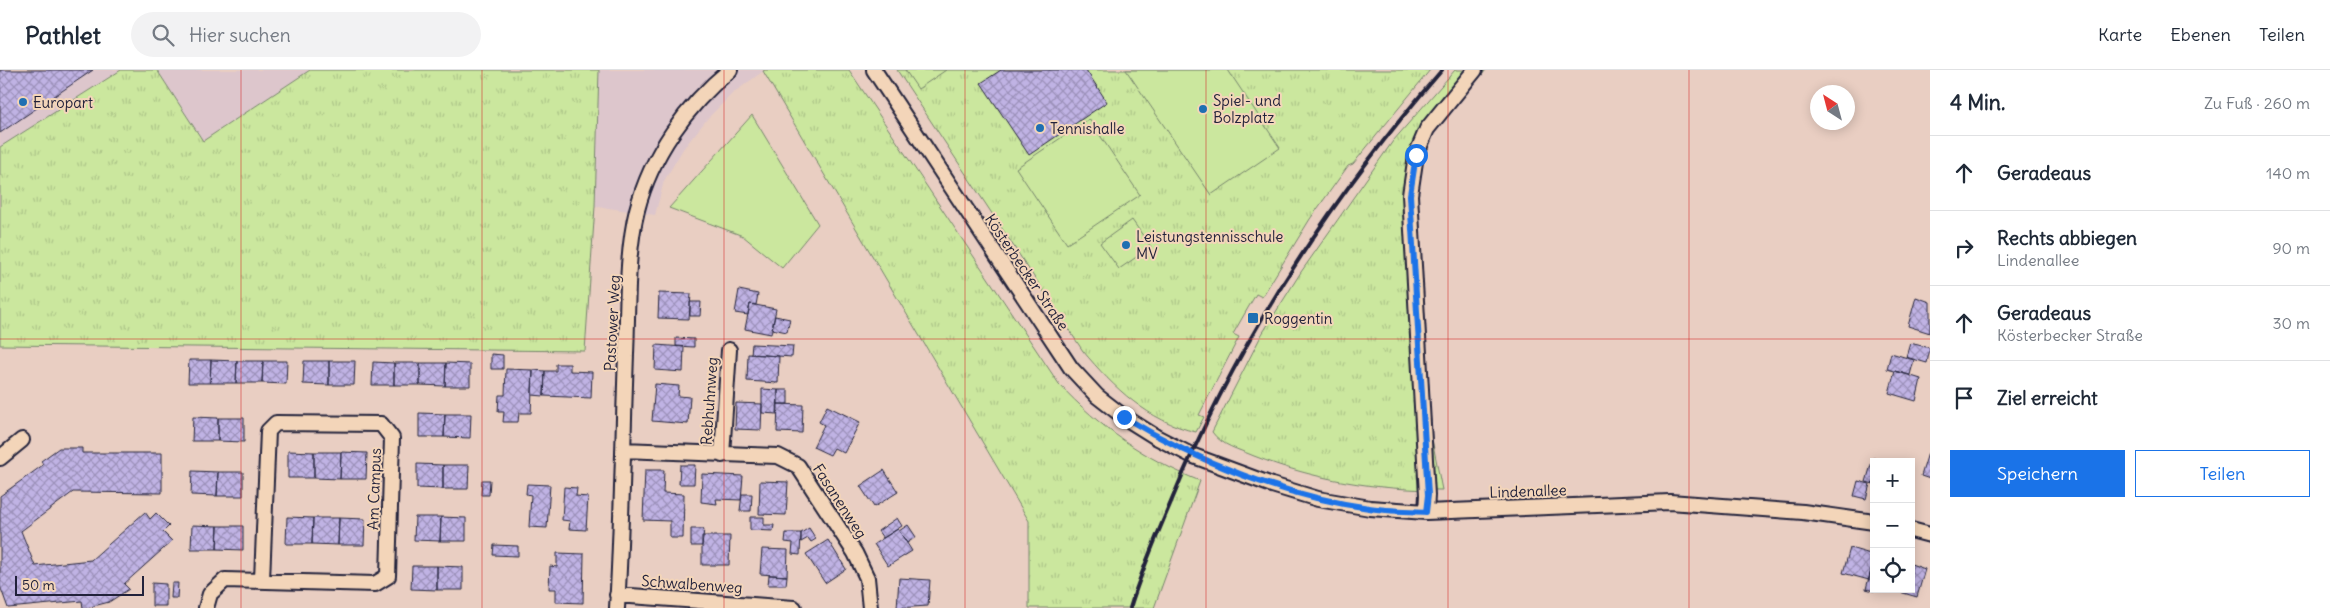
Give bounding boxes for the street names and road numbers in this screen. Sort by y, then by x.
street label: Kösterbecker Straße [981,210,1073,334]
street label: Pastower Weg [600,274,624,372]
street label: Rebhuhnweg [696,356,722,446]
street label: Am Campus [363,448,385,530]
street label: Fasanenweg [809,460,871,542]
street label: Lindenallee [1489,480,1567,502]
street label: Schwalbenweg [641,571,743,597]

